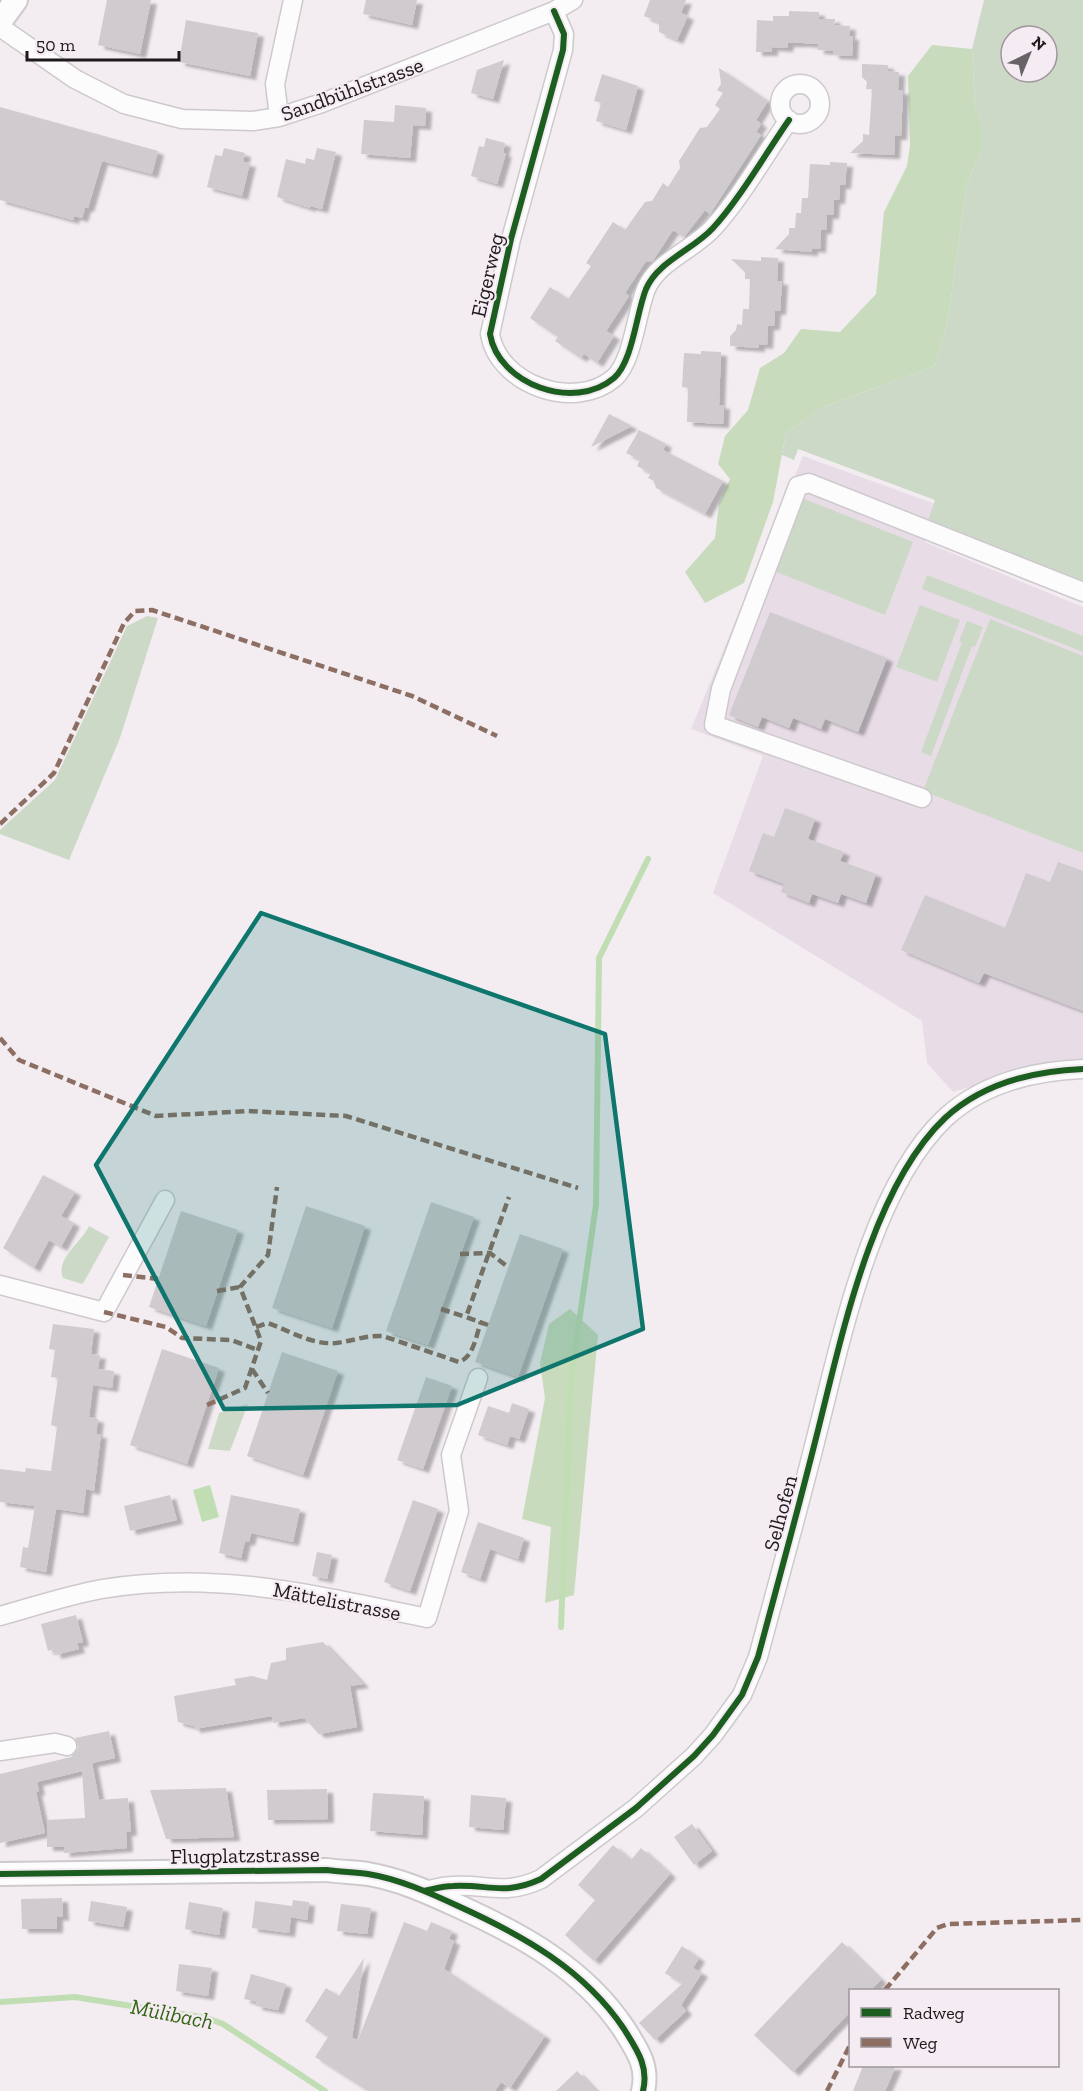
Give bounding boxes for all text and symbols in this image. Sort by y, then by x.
scale bar [27,24,178,62]
north arrow [999,24,1059,84]
text: N [1028,32,1050,54]
text: 50 m [36,34,76,56]
street label: Sandbühlstrasse [277,52,427,126]
street label: Eigerweg [465,230,509,320]
street label: Selhofen [758,1472,802,1554]
street label: Mättelistrasse [271,1576,403,1626]
street label: Flugplatzstrasse [170,1841,320,1869]
legend [849,1989,1059,2067]
water label: Mülibach [128,1993,216,2035]
text: Radweg [903,2002,965,2024]
text: Weg [903,2032,937,2054]

